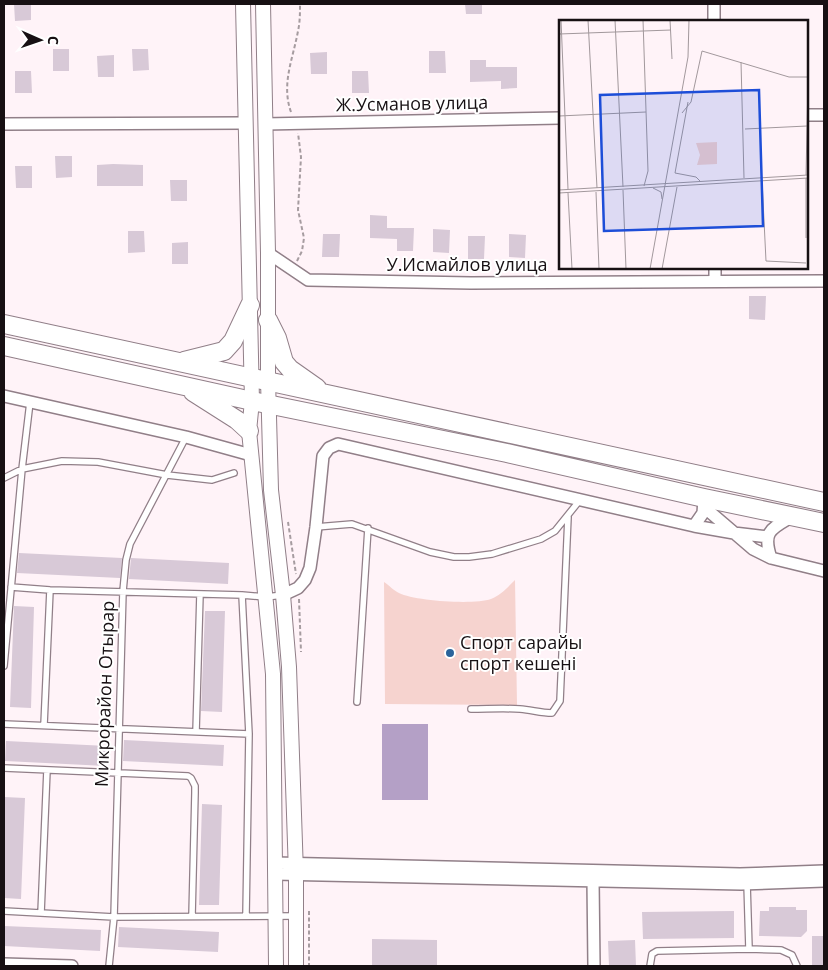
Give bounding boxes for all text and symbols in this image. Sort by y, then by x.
north arrow [15,15,65,65]
inset map [559,20,808,269]
text: С [44,36,63,45]
street label: Ж.Усманов улица [336,90,488,116]
street label: У.Исмайлов улица [387,252,547,276]
street label: Микрорайон Отырар [89,600,119,788]
place label: Спорт сарайы спорт кешені [460,630,582,675]
marker: Спорт сарайы спорт кешені [444,647,456,659]

